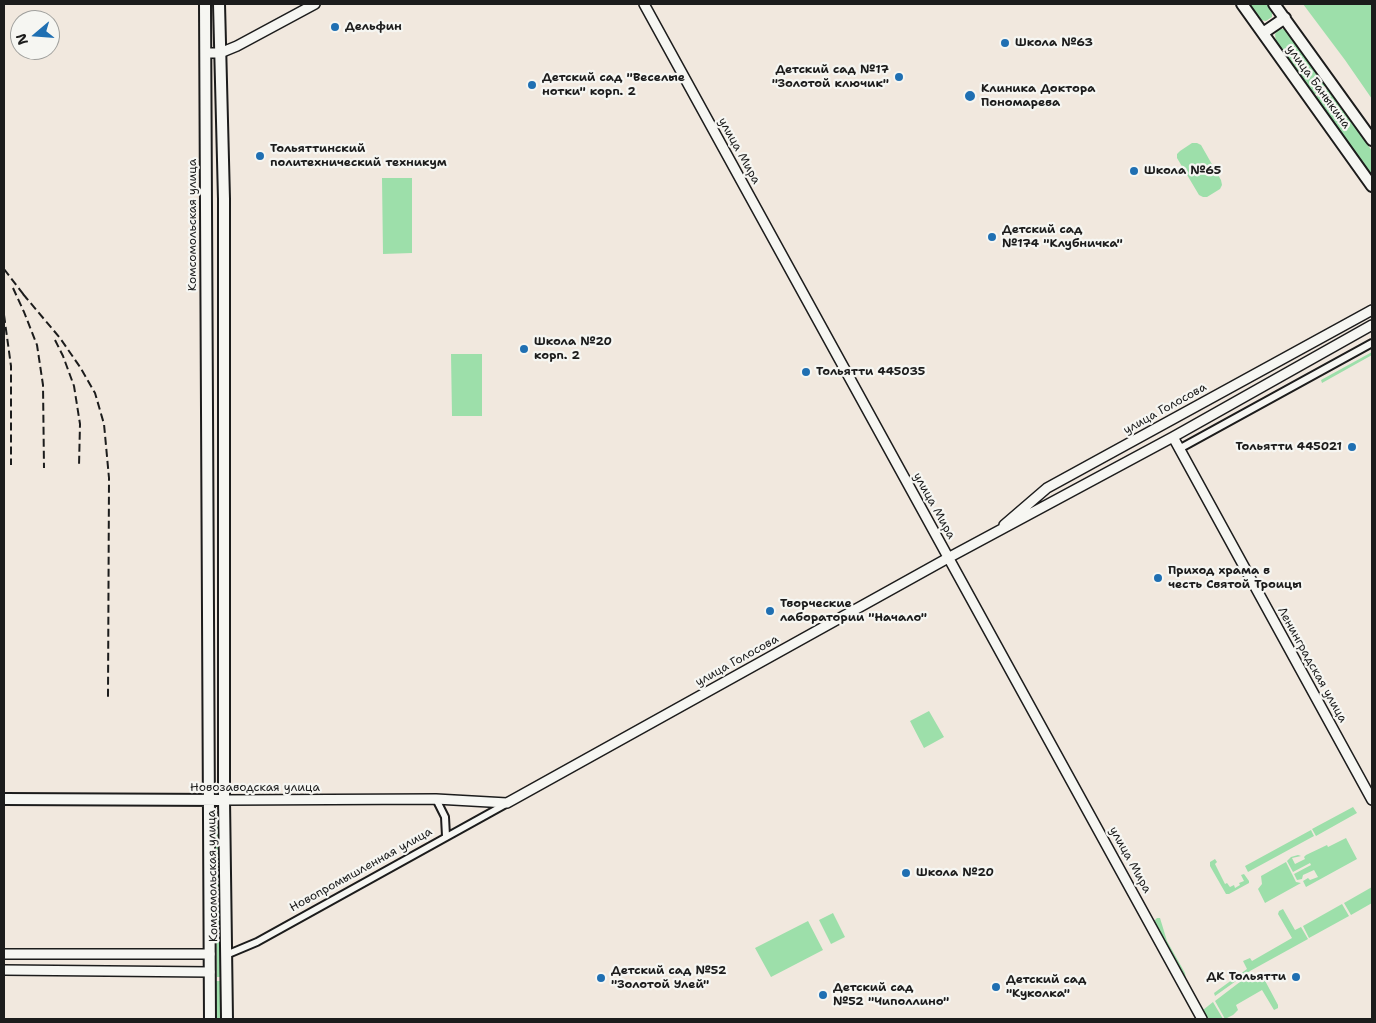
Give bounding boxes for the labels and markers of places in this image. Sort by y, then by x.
place label: Дельфин [345,20,402,34]
marker: Дельфин [329,21,341,33]
place label: Школа №63 [1015,36,1093,50]
marker: Школа №63 [999,37,1011,49]
place label: Детский сад №17 "Золотой ключик" [772,63,889,91]
place label: Детский сад "Веселые нотки" корп. 2 [542,71,685,99]
marker: Детский сад №17 "Золотой ключик" [893,71,905,83]
marker: Детский сад "Веселые нотки" корп. 2 [526,79,538,91]
place label: Клиника Доктора Пономарева [981,82,1095,110]
marker: Клиника Доктора Пономарева [963,89,977,103]
place label: Тольяттинский политехнический техникум [270,142,447,170]
marker: Тольяттинский политехнический техникум [254,150,266,162]
place label: Школа №65 [1144,164,1221,178]
marker: Школа №65 [1128,165,1140,177]
place label: Детский сад №174 "Клубничка" [1002,223,1123,251]
marker: Детский сад №174 "Клубничка" [986,231,998,243]
place label: Школа №20 корп. 2 [534,335,612,363]
marker: Школа №20 корп. 2 [518,343,530,355]
place label: Тольятти 445035 [816,365,925,379]
marker: Тольятти 445035 [800,366,812,378]
place label: Тольятти 445021 [1235,440,1342,454]
marker: Тольятти 445021 [1346,441,1358,453]
place label: Приход храма в честь Святой Троицы [1168,564,1302,592]
marker: Приход храма в честь Святой Троицы [1152,572,1164,584]
place label: Творческие лаборатории "Начало" [780,597,927,625]
marker: Творческие лаборатории "Начало" [764,605,776,617]
place label: Школа №20 [916,866,994,880]
marker: Школа №20 [900,867,912,879]
place label: Детский сад №52 "Золотой Улей" [611,964,726,992]
place label: ДК Тольятти [1207,970,1286,984]
marker: ДК Тольятти [1290,971,1302,983]
marker: Детский сад №52 "Золотой Улей" [595,972,607,984]
place label: Детский сад "Куколка" [1006,973,1086,1001]
place label: Детский сад №52 "Чиполлино" [833,981,949,1009]
marker: Детский сад "Куколка" [990,981,1002,993]
marker: Детский сад №52 "Чиполлино" [817,989,829,1001]

